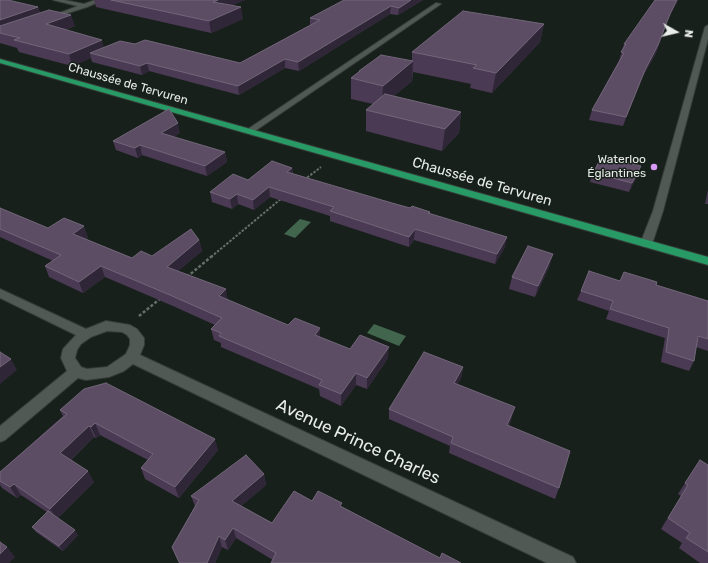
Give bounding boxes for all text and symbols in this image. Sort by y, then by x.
north arrow [656,12,696,52]
text: N [681,29,695,39]
street label: Chaussée de Tervuren [66,60,190,108]
place label: Waterloo Églantines [587,153,646,181]
street label: Chaussée de Tervuren [410,154,554,210]
marker: Waterloo Églantines [649,162,659,172]
street label: Avenue Prince Charles [273,395,443,489]

